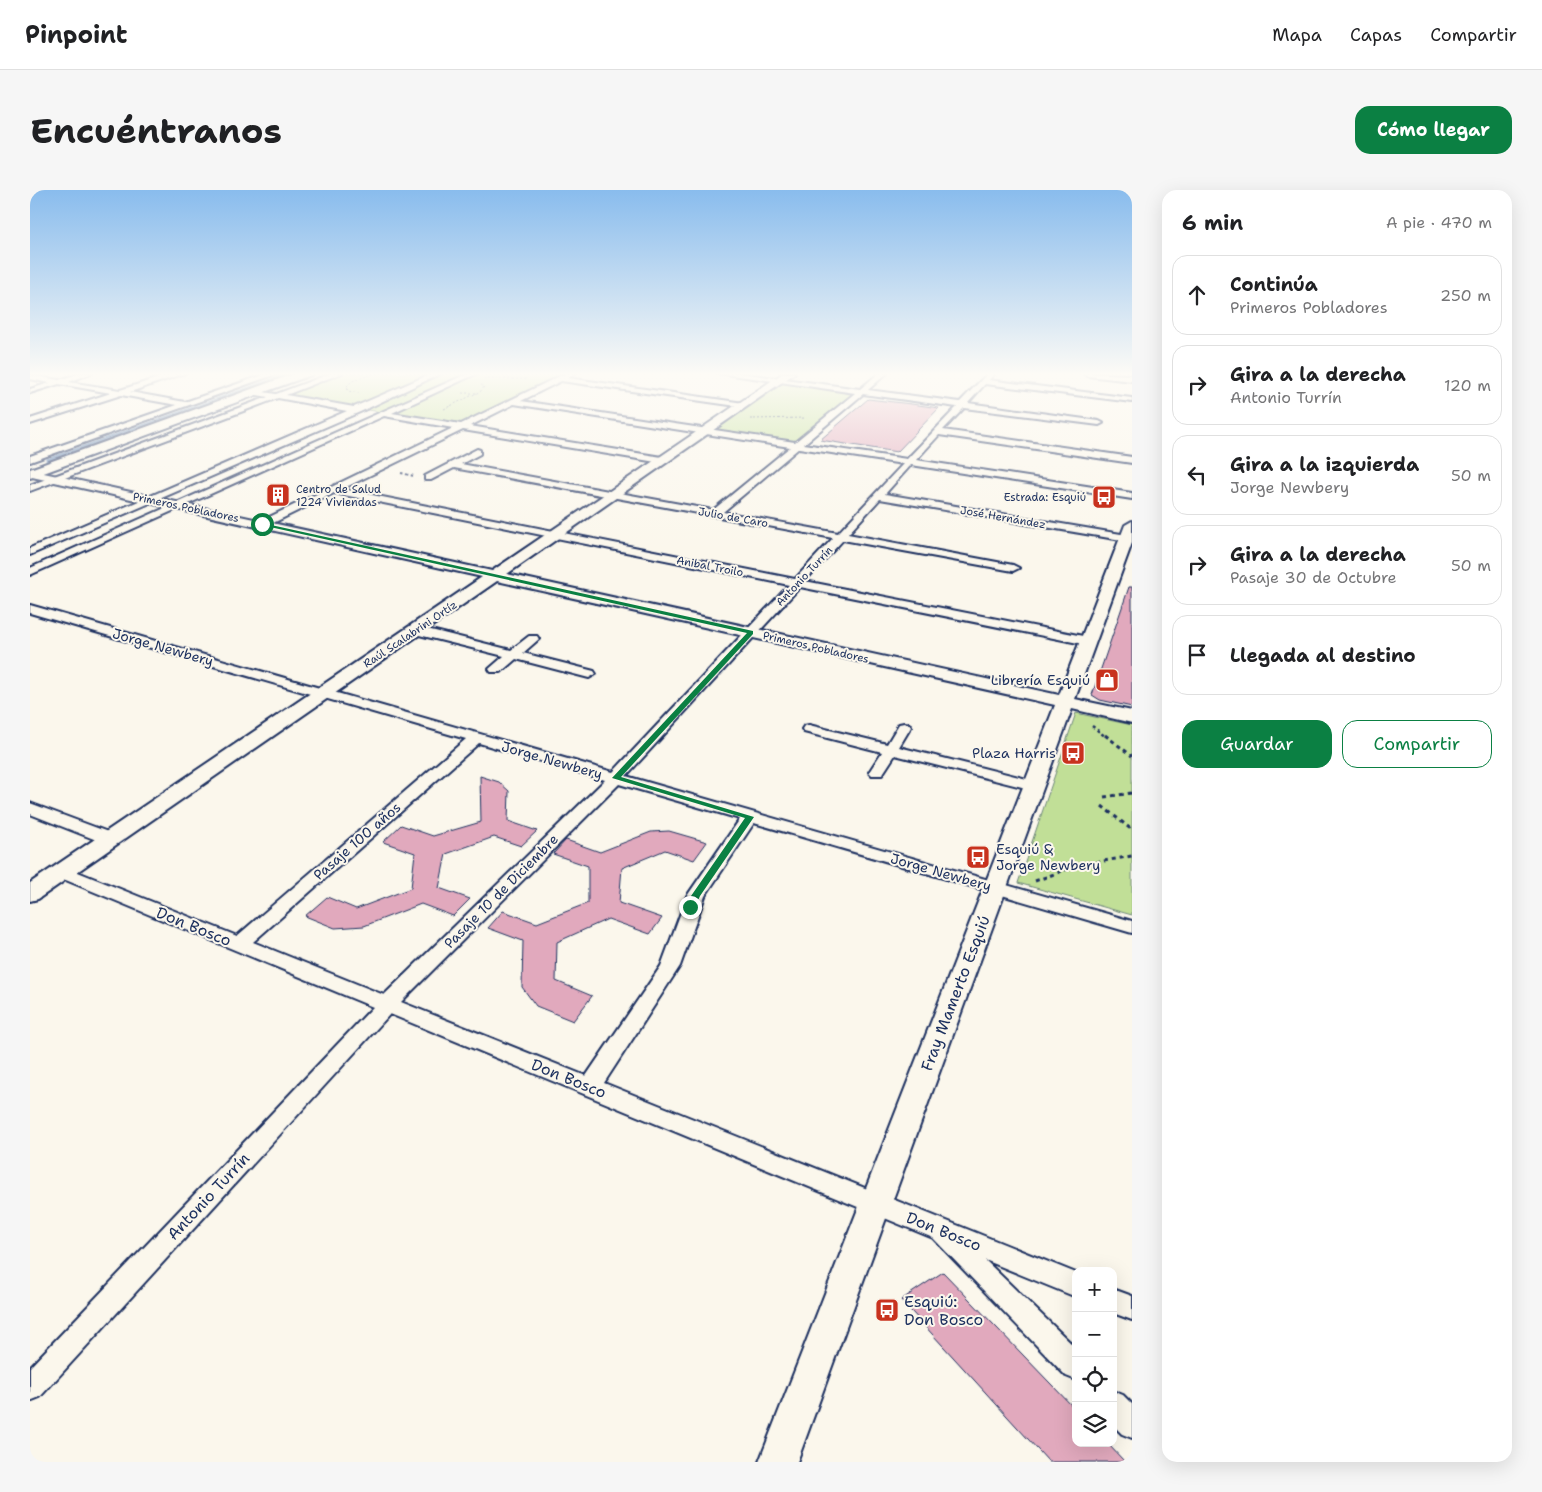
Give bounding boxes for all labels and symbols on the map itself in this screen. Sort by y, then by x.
building icon: Centro de Salud 1224 Viviendas [265,482,291,508]
place label: Centro de Salud 1224 Viviendas [296,482,381,510]
bus stop icon: Estrada: Esquiú [1091,484,1117,510]
street label: Primeros Pobladores [131,489,240,526]
place label: Estrada: Esquiú [1004,490,1086,505]
street label: José Hernández [959,503,1047,532]
street label: Julio de Caro [697,504,769,531]
route start [251,513,274,536]
street label: Antonio Turrín [773,543,836,610]
street label: Anibal Troilo [675,553,745,580]
street label: Raúl Scalabrini Ortíz [360,597,460,671]
street label: Jorge Newbery [110,624,216,670]
street label: Primeros Pobladores [761,628,870,667]
shop icon: Librería Esquiú [1094,667,1120,693]
place label: Librería Esquiú [991,671,1090,689]
street label: Jorge Newbery [499,737,605,783]
bus stop icon: Plaza Harris [1060,740,1086,766]
place label: Plaza Harris [972,744,1056,762]
street label: Pasaje 100 años [310,798,404,884]
street label: Pasaje 10 de Diciembre [440,830,562,952]
place label: Esquiú & Jorge Newbery [996,840,1100,874]
bus stop icon: Esquiú & Jorge Newbery [965,844,991,870]
street label: Jorge Newbery [888,849,994,895]
route end [679,896,702,919]
street label: Don Bosco [153,902,234,951]
street label: Fray Mamerto Esquiú [916,912,995,1074]
street label: Don Bosco [528,1054,609,1103]
street label: Antonio Turrín [163,1148,254,1244]
street label: Don Bosco [903,1207,984,1256]
place label: Esquiú: Don Bosco [904,1291,983,1330]
bus stop icon: Esquiú: Don Bosco [874,1297,900,1323]

